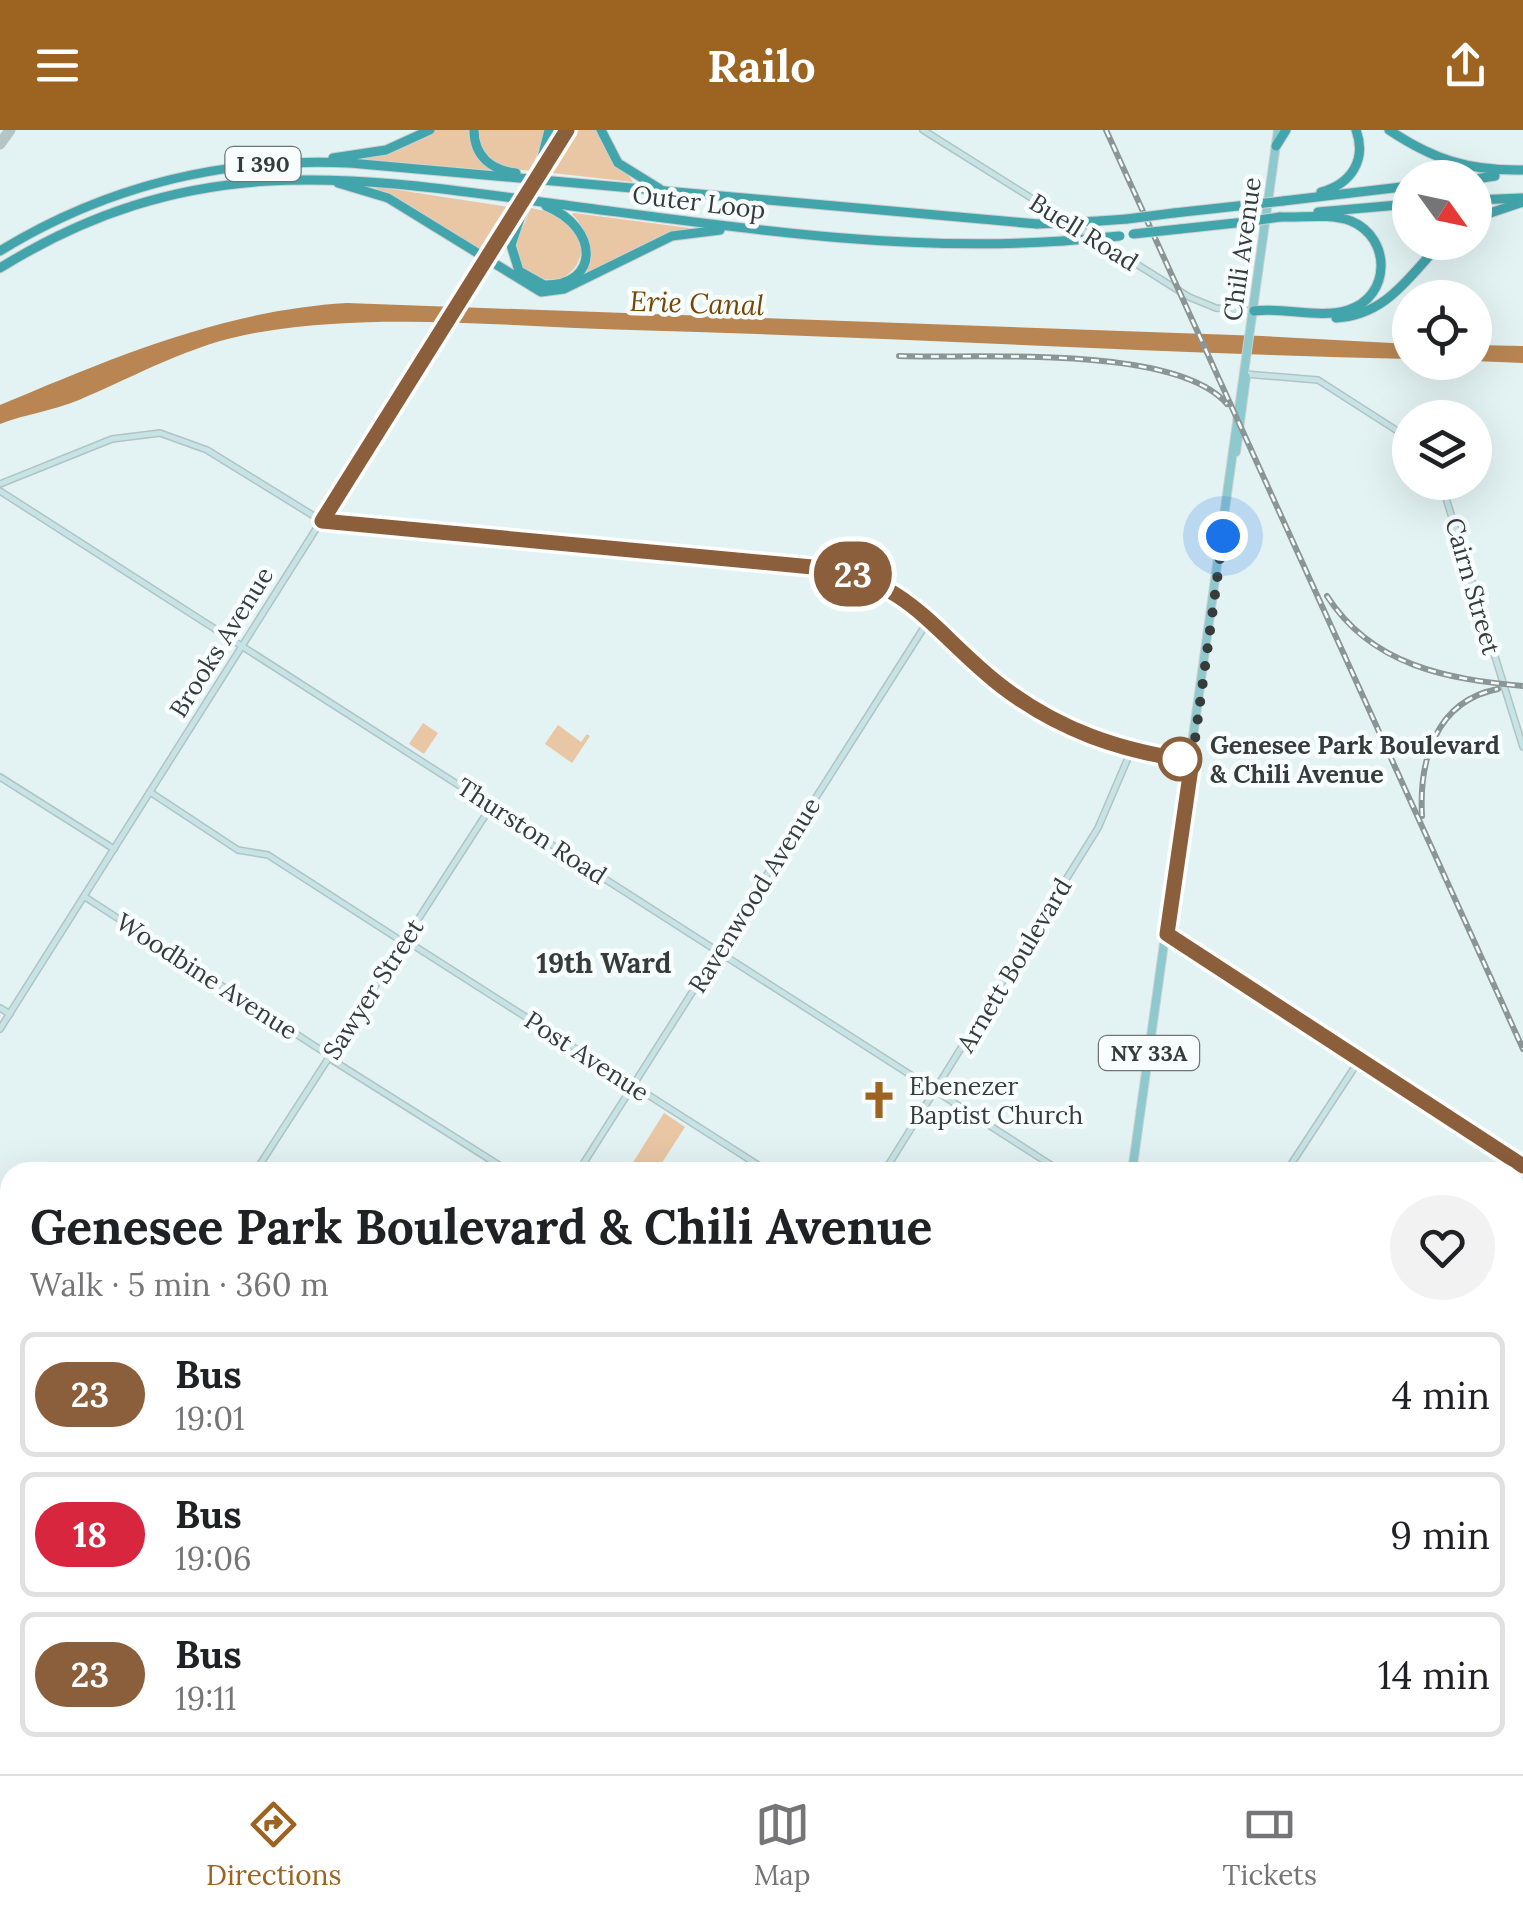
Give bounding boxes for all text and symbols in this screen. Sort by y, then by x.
text: Railo [707,37,816,94]
icon: menu [30,38,85,93]
icon: share [1438,38,1493,93]
road number: I 390 [226,147,300,181]
north arrow [1392,160,1492,260]
map controls [1392,160,1492,500]
street label: Chili Avenue [1216,175,1268,323]
street label: Outer Loop [631,178,767,226]
street label: Buell Road [1024,186,1144,278]
button: locate [1392,280,1492,380]
water label: Erie Canal [629,283,765,323]
button: layers [1392,400,1492,500]
your location [1198,511,1248,561]
street label: Cairn Street [1438,514,1508,658]
line badge: 23 [808,542,898,606]
text: 23 [834,552,872,597]
street label: Brooks Avenue [162,561,280,723]
place label: Genesee Park Boulevard & Chili Avenue [1210,729,1500,790]
marker: Genesee Park Boulevard & Chili Avenue [1159,738,1201,780]
street label: Thurston Road [451,771,613,891]
street label: Ravenwood Avenue [681,791,827,999]
street label: Arnett Boulevard [949,872,1079,1059]
street label: Woodbine Avenue [110,905,304,1047]
street label: Sawyer Street [316,912,431,1065]
district label: 19th Ward [537,945,671,981]
street label: Post Avenue [519,1004,655,1108]
road number: NY 33A [1099,1036,1199,1070]
place label: Ebenezer Baptist Church [909,1070,1083,1131]
church icon: Ebenezer Baptist Church [858,1079,900,1121]
button: heart [1390,1195,1495,1300]
text: Genesee Park Boulevard & Chili Avenue [30,1196,932,1257]
text: Walk · 5 min · 360 m [30,1264,329,1305]
text: Bus [175,1350,242,1398]
text: 4 min [1392,1371,1490,1419]
text: 23 [71,1372,109,1417]
text: 19:01 [175,1398,245,1439]
text: Bus [175,1490,242,1538]
text: 9 min [1390,1511,1490,1559]
text: 18 [73,1512,107,1557]
text: 19:06 [175,1538,252,1579]
text: Bus [175,1630,242,1678]
text: 14 min [1378,1651,1490,1699]
text: 23 [71,1652,109,1697]
text: 19:11 [175,1678,236,1719]
tab: Directions [206,1797,342,1893]
tab: Map [754,1797,811,1893]
tab: Tickets [1223,1797,1317,1893]

